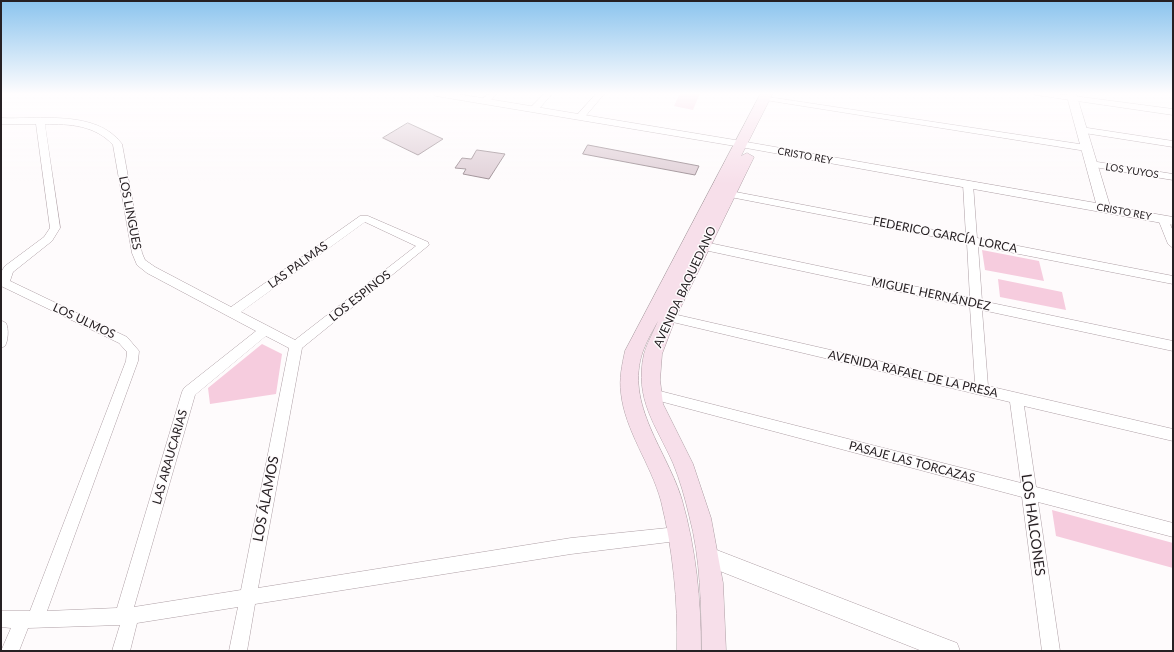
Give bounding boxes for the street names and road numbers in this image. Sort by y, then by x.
street label: CRISTO REY [777,145,833,167]
street label: LOS YUYOS [1105,161,1159,181]
street label: LOS LINGUES [116,175,144,251]
street label: CRISTO REY [1096,201,1152,223]
street label: FEDERICO GARCÍA LORCA [872,214,1018,256]
street label: AVENIDA BAQUEDANO [651,224,719,350]
street label: LAS PALMAS [265,238,331,292]
street label: LOS ESPINOS [326,267,394,325]
street label: MIGUEL HERNÁNDEZ [870,274,992,314]
street label: LOS ULMOS [51,300,117,342]
street label: AVENIDA RAFAEL DE LA PRESA [827,347,999,401]
street label: LAS ARAUCARIAS [150,408,190,506]
street label: PASAJE LAS TORCAZAS [847,438,977,486]
street label: LOS ÁLAMOS [249,455,283,543]
street label: LOS HALCONES [1018,473,1048,577]

